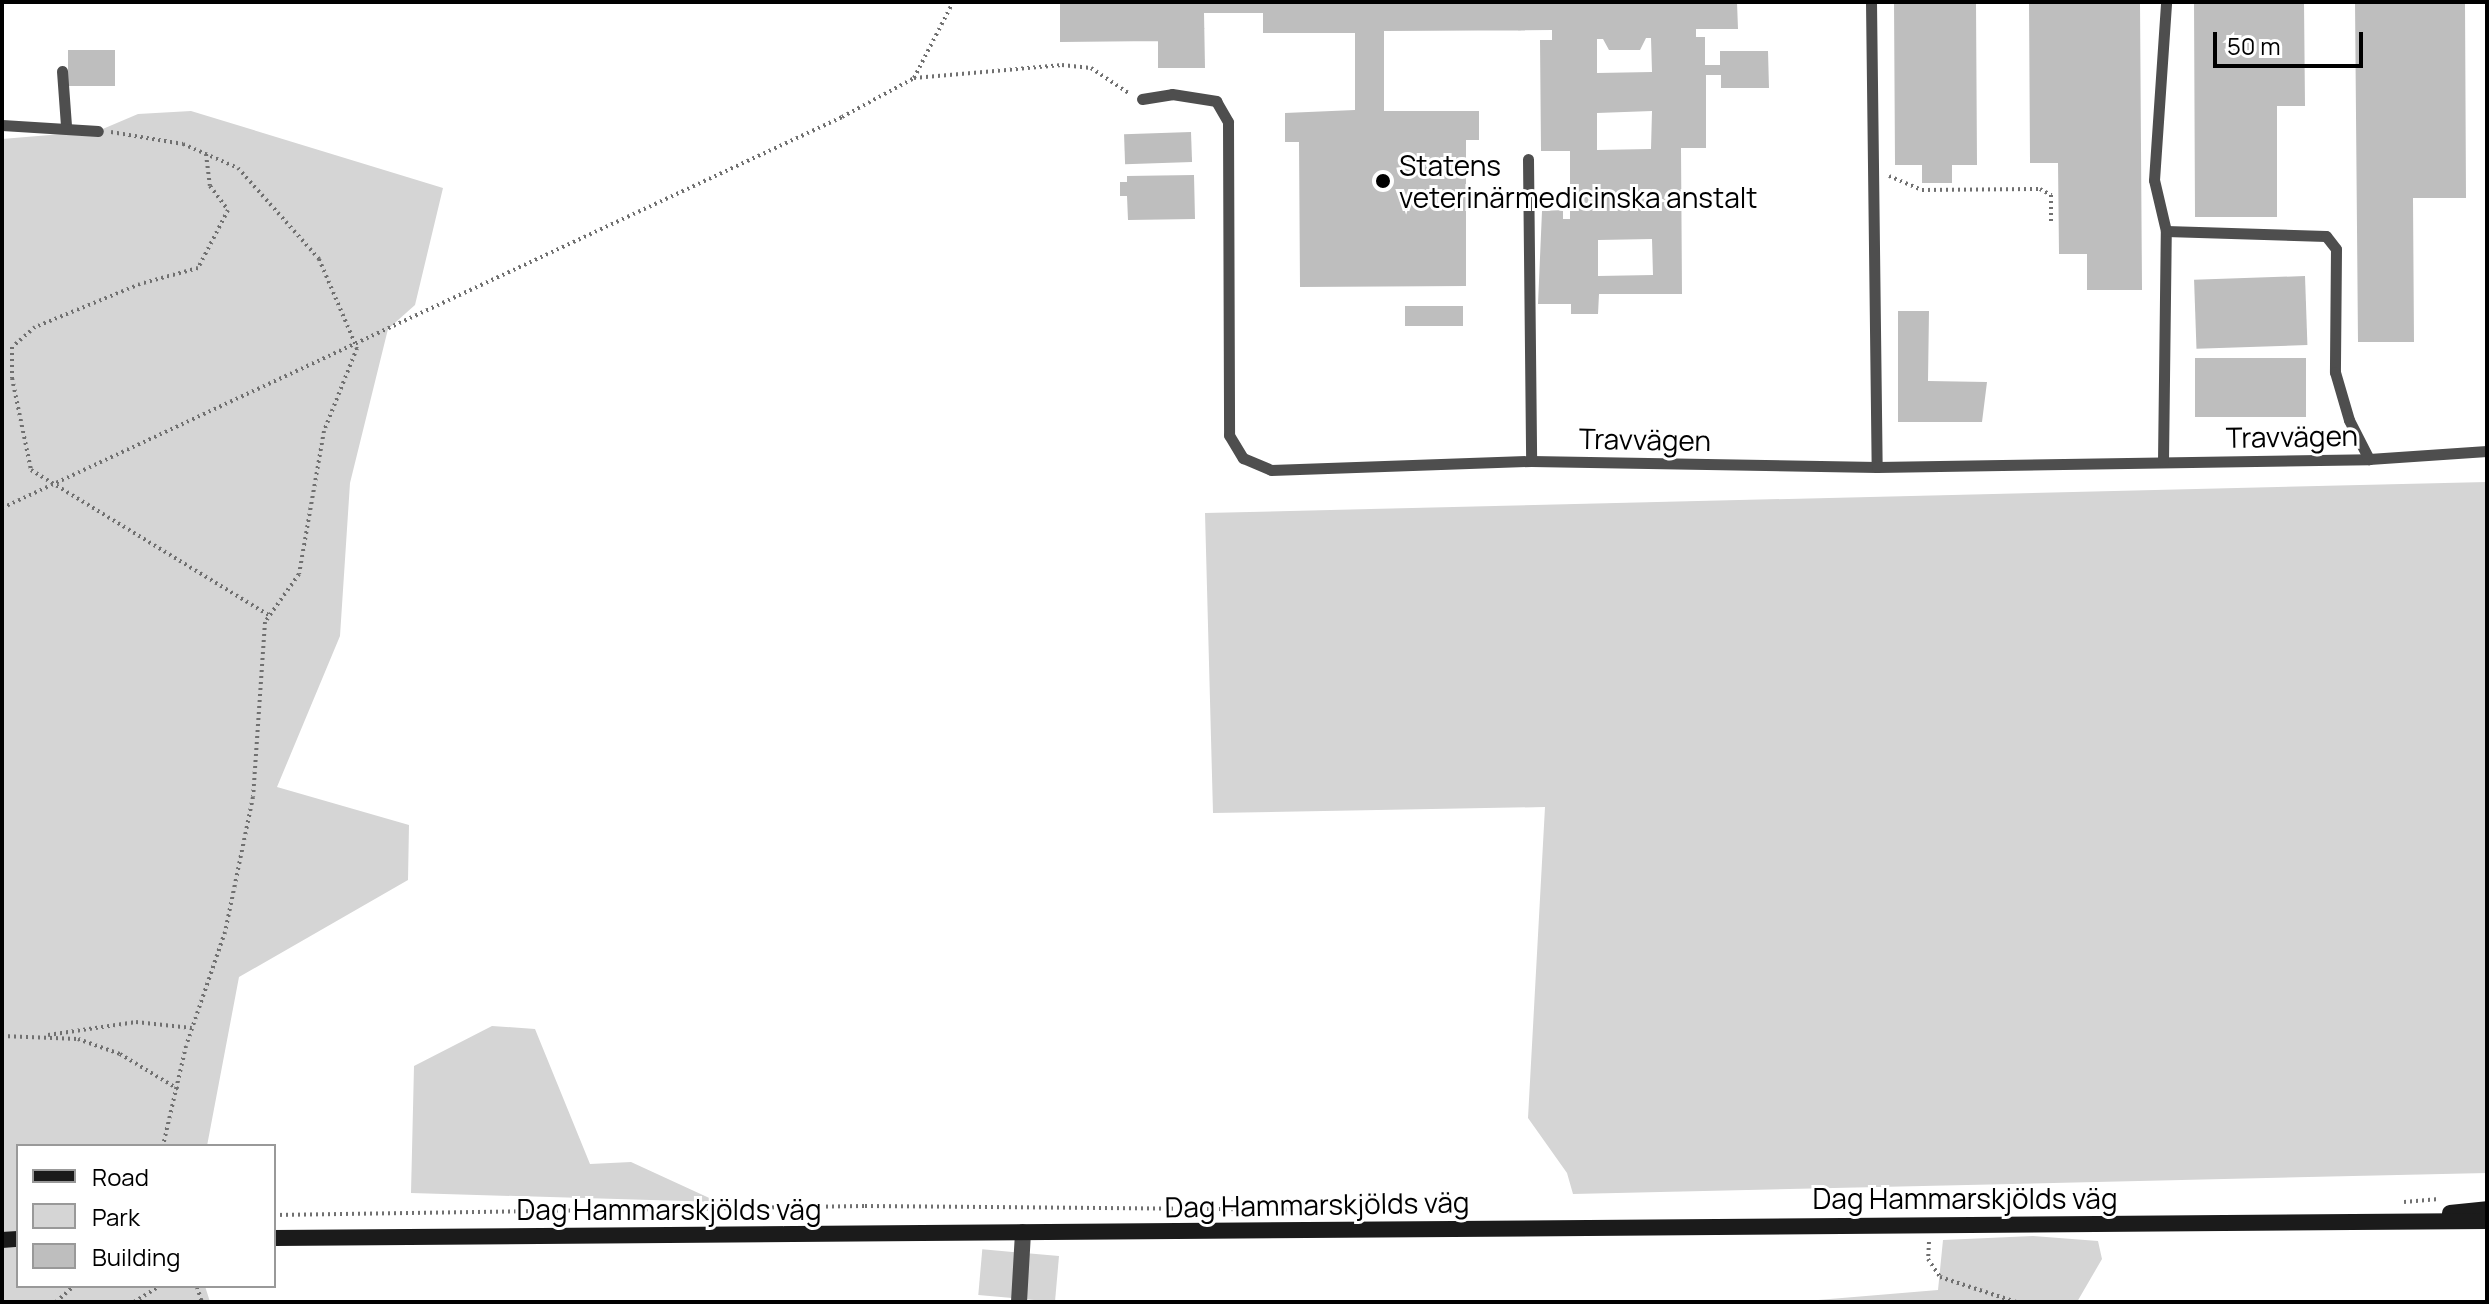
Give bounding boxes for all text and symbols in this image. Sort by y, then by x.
scale bar [2217,16,2367,66]
text: 50 m [2227,29,2281,62]
place label: Statens veterinärmedicinska anstalt [1399,148,1758,214]
marker: Statens veterinärmedicinska anstalt [1374,172,1392,190]
street label: Travvägen [2226,418,2358,454]
street label: Travvägen [1579,421,1711,457]
legend [16,1144,276,1288]
text: Road [92,1160,149,1193]
street label: Dag Hammarskjölds väg [1813,1181,2117,1215]
street label: Dag Hammarskjölds väg [1164,1185,1470,1223]
street label: Dag Hammarskjölds väg [517,1192,821,1226]
text: Park [92,1200,140,1233]
text: Building [92,1240,180,1273]

